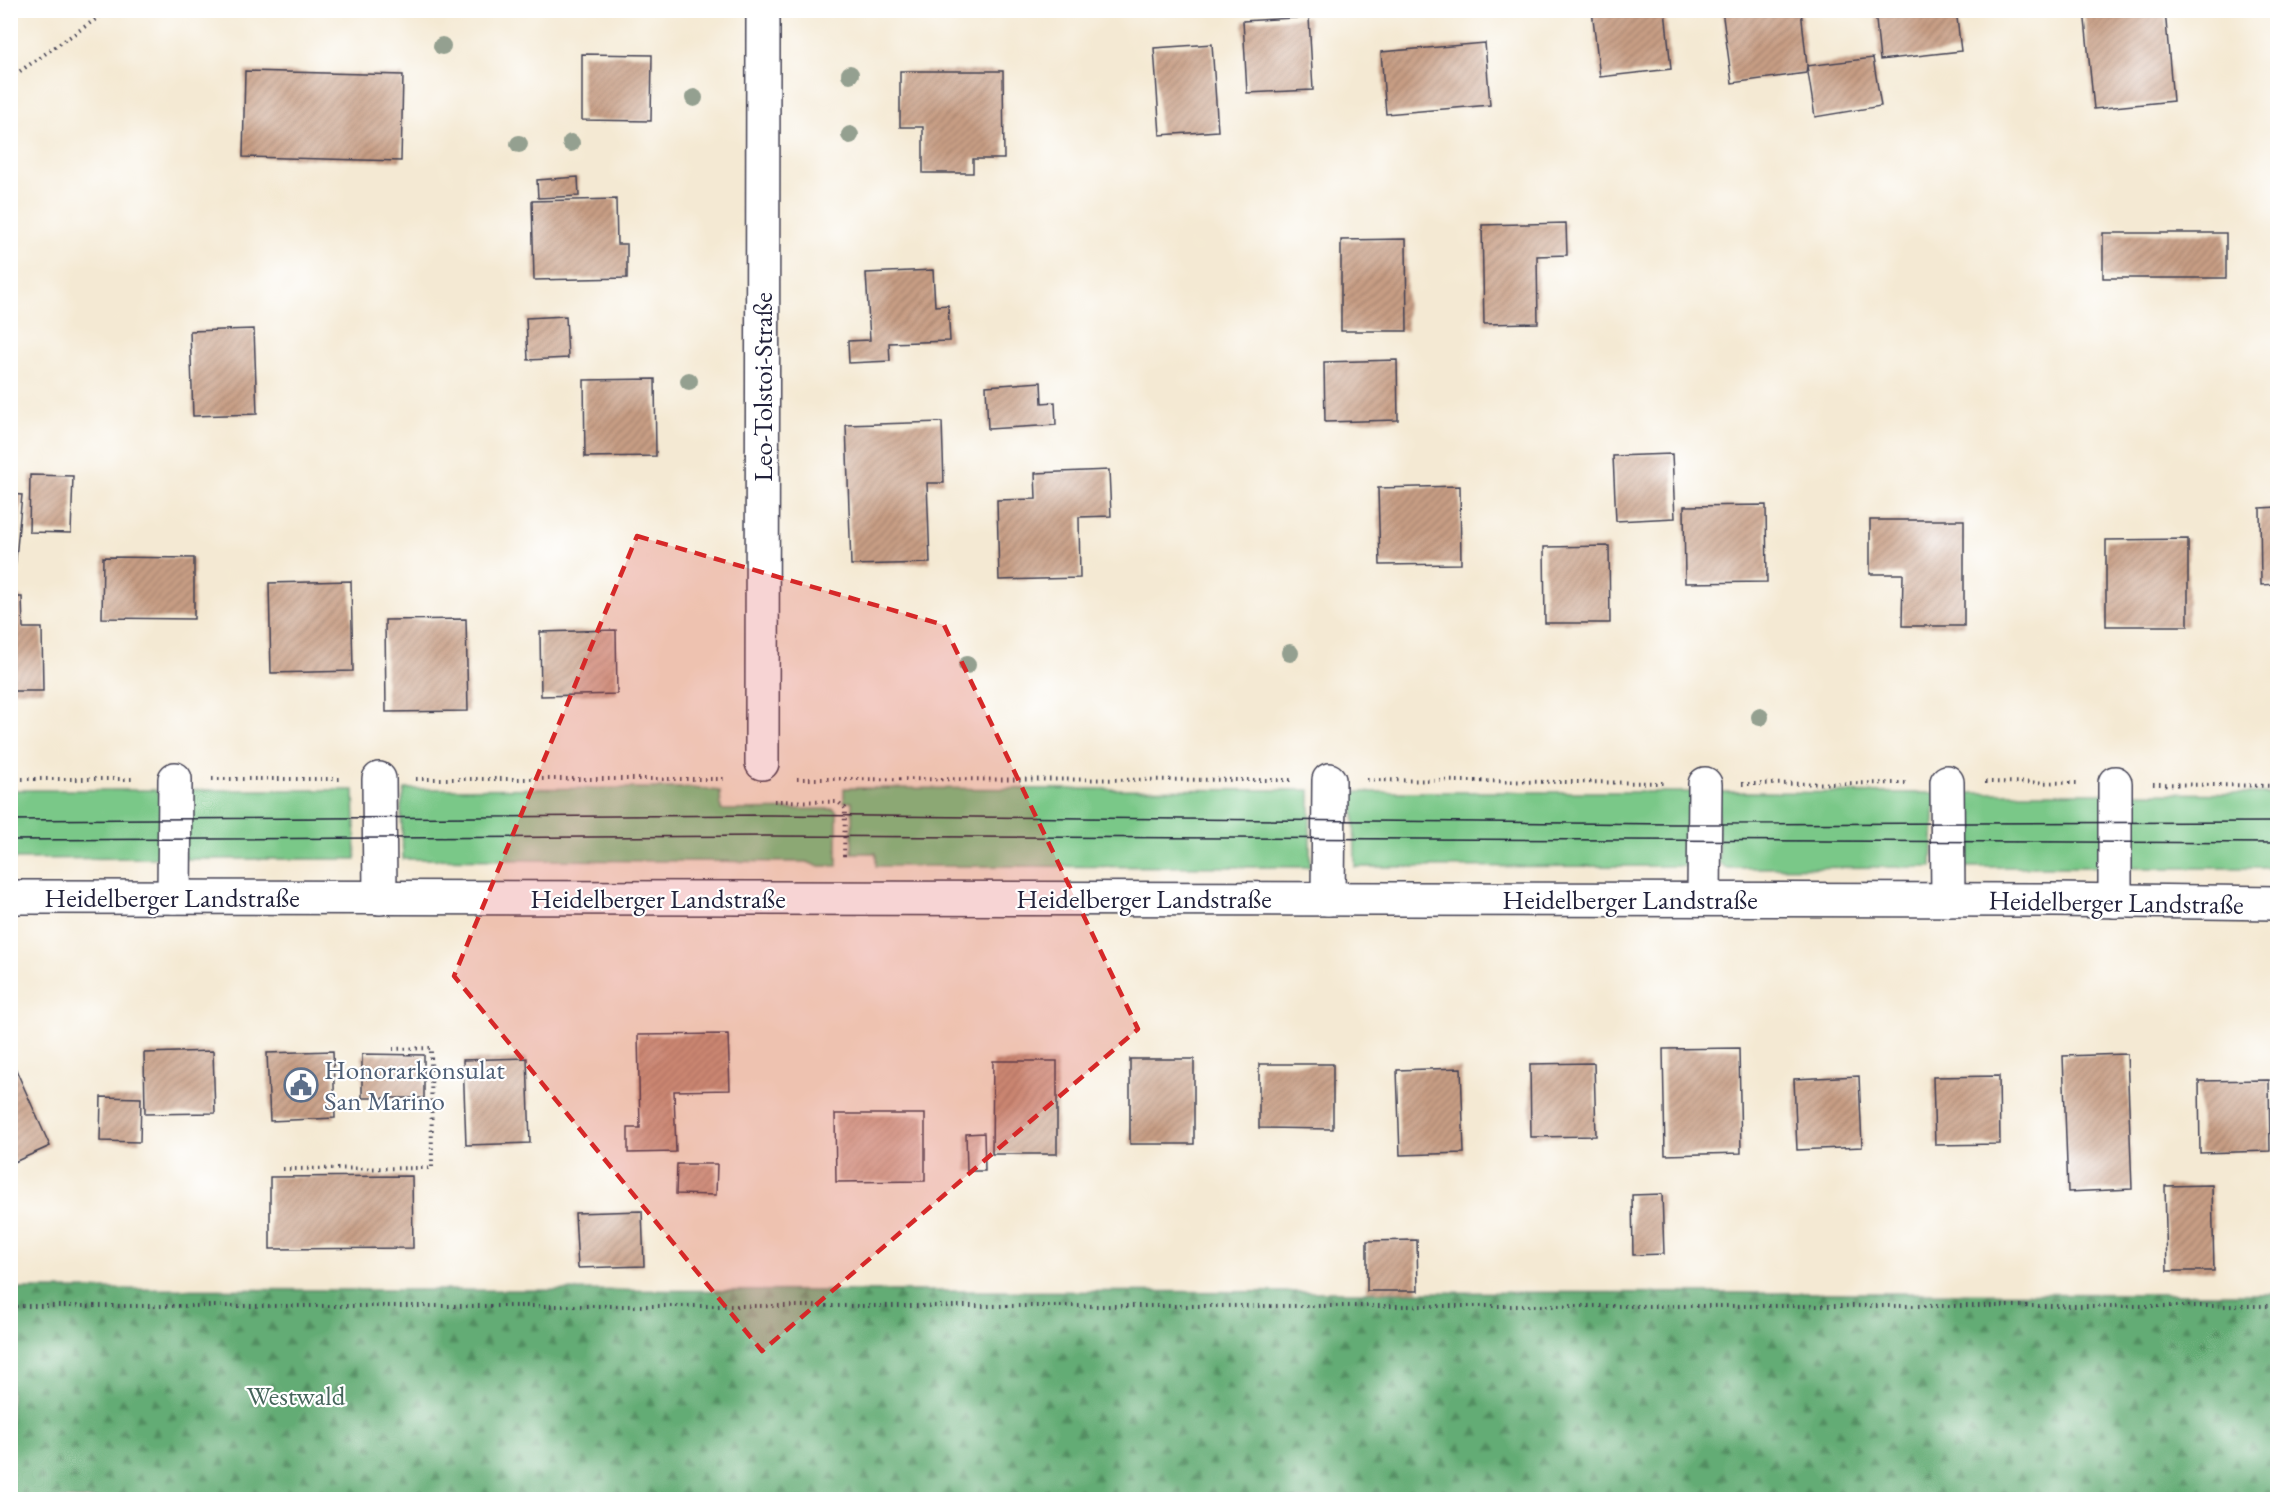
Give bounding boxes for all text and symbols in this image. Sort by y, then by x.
street label: Leo-Tolstoi-Straße [745,292,780,482]
street label: Heidelberger Landstraße [44,880,300,915]
street label: Heidelberger Landstraße [530,881,786,916]
street label: Heidelberger Landstraße [1016,881,1272,916]
street label: Heidelberger Landstraße [1502,882,1758,917]
street label: Heidelberger Landstraße [1988,882,2244,922]
place label: Honorarkonsulat San Marino [324,1052,505,1118]
public building icon: Honorarkonsulat San Marino [283,1067,319,1103]
park label: Westwald [247,1378,346,1413]

